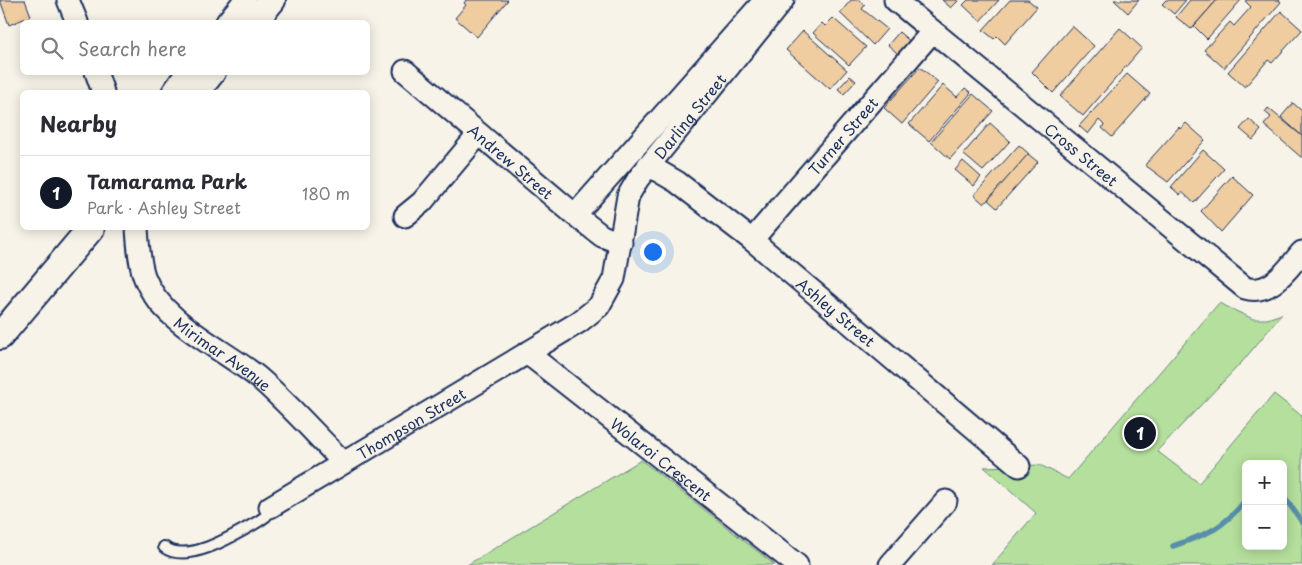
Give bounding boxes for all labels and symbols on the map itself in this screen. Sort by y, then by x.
street label: Darling Street [648,68,731,163]
street label: Turner Street [802,92,883,180]
street label: Cross Street [1040,117,1124,191]
street label: Andrew Street [463,118,559,204]
your location [640,239,666,265]
street label: Ashley Street [792,271,881,352]
street label: Mirimar Avenue [169,311,277,396]
street label: Thompson Street [352,381,470,464]
street label: Wolaroi Crescent [606,411,717,506]
pin: 1 [1124,414,1156,452]

